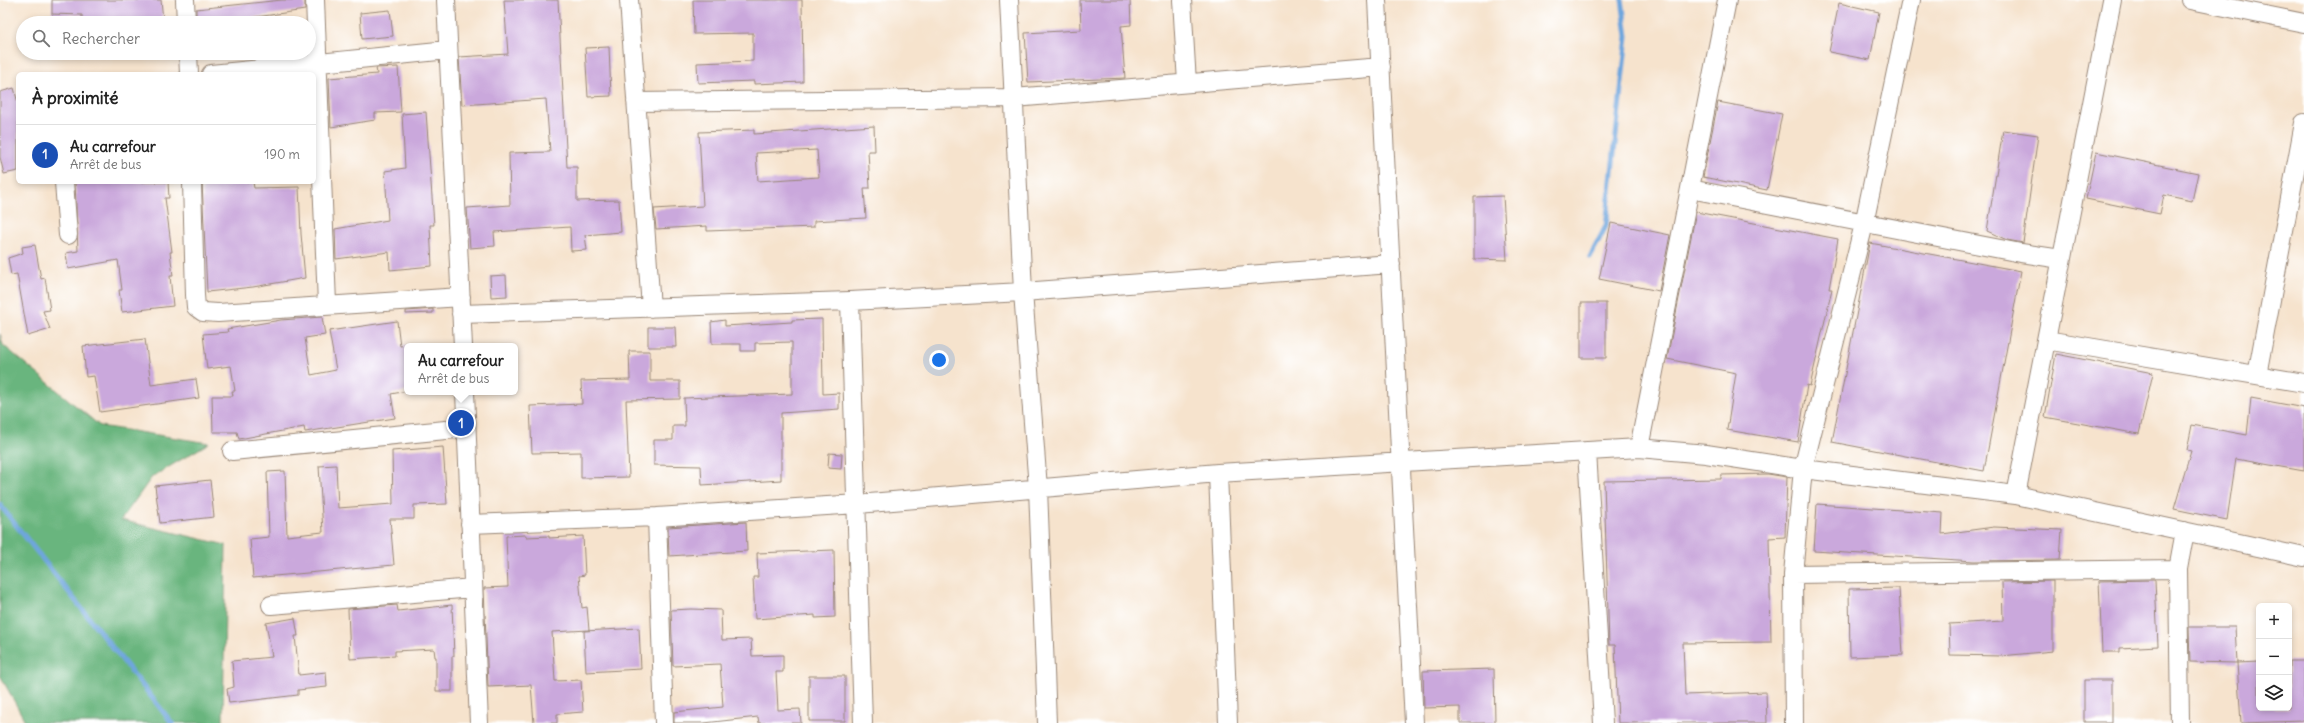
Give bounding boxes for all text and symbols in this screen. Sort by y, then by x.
search box [16,16,316,60]
icon: search [30,27,52,49]
text: Rechercher [62,29,140,48]
text: À proximité [32,87,118,109]
text: Au carrefour [70,137,156,156]
text: 1 [42,146,48,163]
text: 190 m [264,146,300,163]
text: Arrêt de bus [70,156,141,173]
popup [404,343,518,395]
your location [929,350,949,370]
text: Au carrefour [418,351,504,370]
text: Arrêt de bus [418,370,489,387]
pin: 1 [448,408,474,438]
map controls [2256,603,2292,711]
button: + [2256,603,2292,639]
button: − [2256,639,2292,675]
button: layers [2256,675,2292,711]

